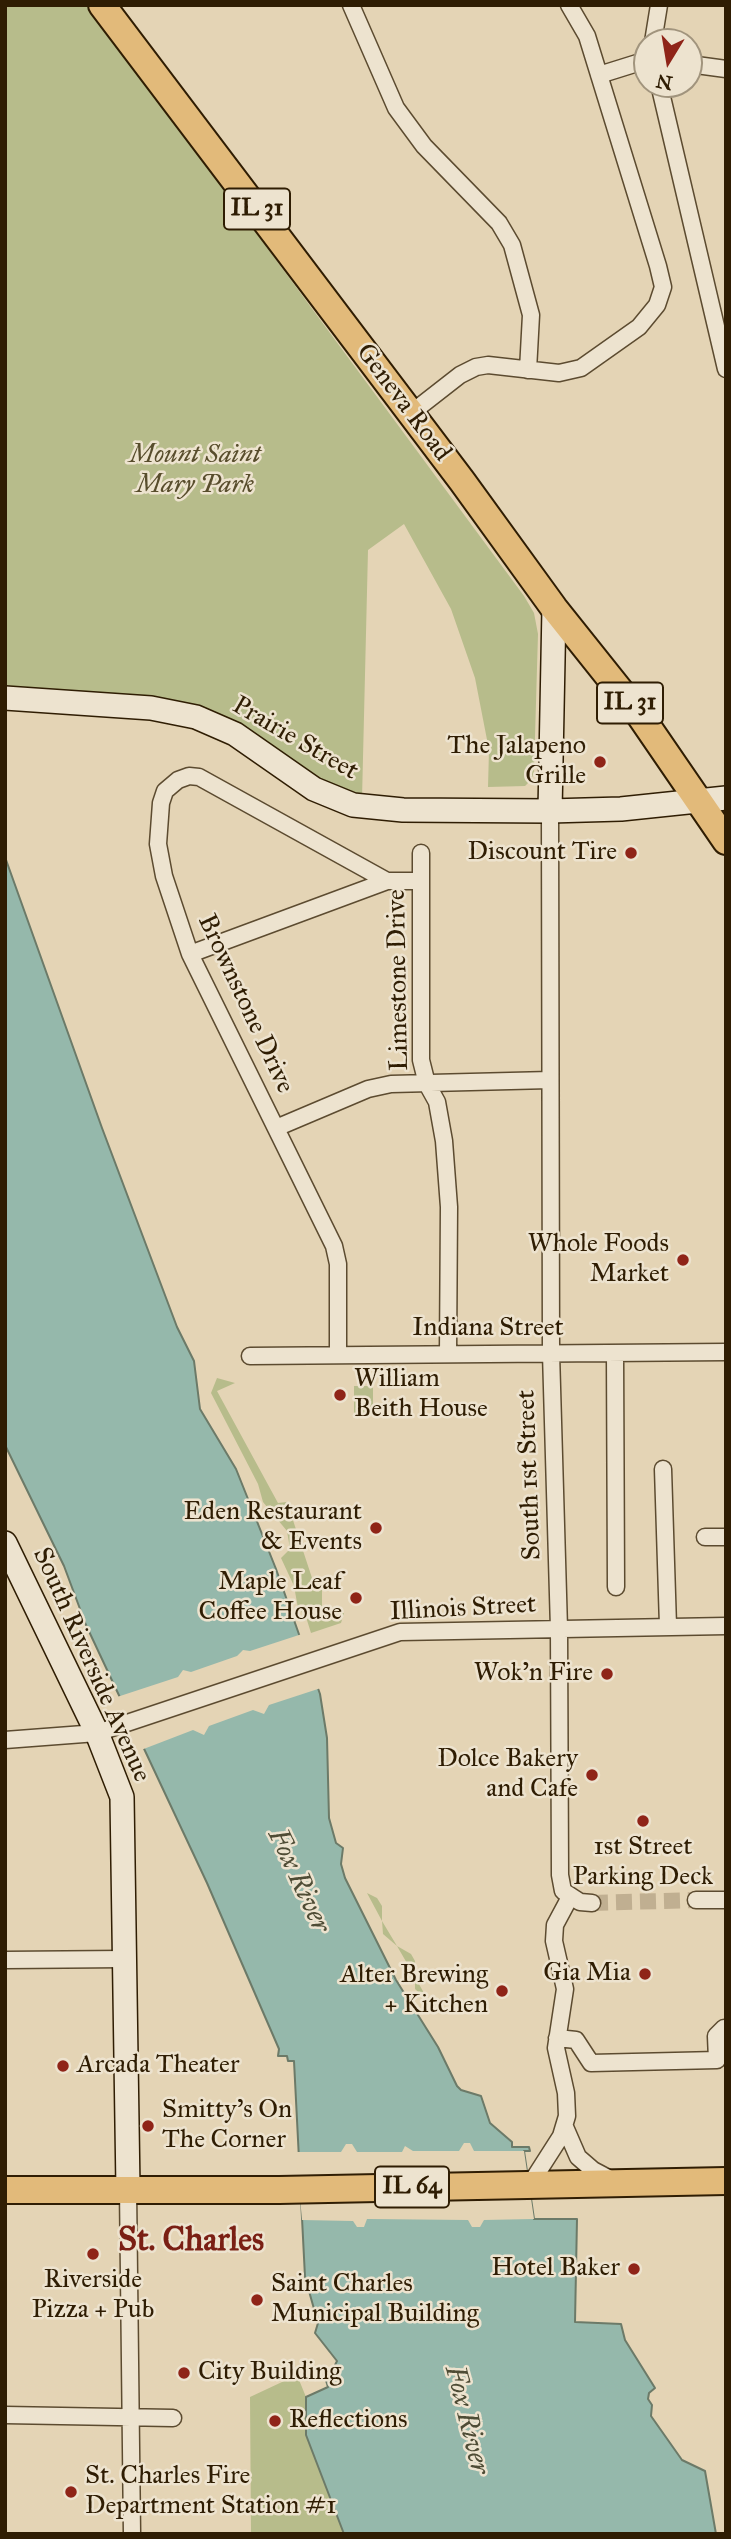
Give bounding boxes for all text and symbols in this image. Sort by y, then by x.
north arrow [633,28,703,98]
text: N [654,69,674,95]
road number: IL 31 [224,188,290,230]
street label: Geneva Road [349,338,457,468]
park label: Mount Saint Mary Park [129,440,261,502]
road number: IL 31 [597,682,663,724]
street label: Prairie Street [226,690,364,788]
place label: The Jalapeno Grille [447,731,586,792]
marker: The Jalapeno Grille [592,754,608,770]
place label: Discount Tire [468,837,617,869]
marker: Discount Tire [623,845,639,861]
street label: Limestone Drive [382,889,416,1071]
street label: Brownstone Drive [190,910,300,1098]
place label: Whole Foods Market [528,1229,669,1290]
marker: Whole Foods Market [675,1252,691,1268]
street label: Indiana Street [412,1313,564,1345]
place label: William Beith House [354,1364,488,1426]
marker: William Beith House [332,1387,348,1403]
street label: South 1st Street [511,1389,549,1561]
place label: Eden Restaurant & Events [183,1497,362,1558]
marker: Eden Restaurant & Events [368,1520,384,1536]
street label: South Riverside Avenue [25,1543,157,1787]
place label: Maple Leaf Coffee House [199,1567,342,1628]
marker: Maple Leaf Coffee House [348,1590,364,1606]
street label: Illinois Street [389,1590,537,1628]
place label: Wok'n Fire [474,1658,593,1690]
marker: Wok'n Fire [599,1666,615,1682]
place label: Dolce Bakery and Cafe [437,1744,578,1806]
marker: Dolce Bakery and Cafe [584,1767,600,1783]
marker: 1st Street Parking Deck [635,1813,651,1829]
water label: Fox River [259,1823,337,1939]
place label: 1st Street Parking Deck [573,1832,713,1894]
place label: Gia Mia [543,1958,631,1990]
place label: Alter Brewing + Kitchen [340,1960,488,2022]
marker: Gia Mia [637,1966,653,1982]
marker: Alter Brewing + Kitchen [494,1983,510,1999]
place label: Arcada Theater [77,2050,240,2082]
marker: Arcada Theater [55,2058,71,2074]
place label: Smitty's On The Corner [162,2095,292,2156]
marker: Smitty's On The Corner [140,2118,156,2134]
road number: IL 64 [375,2166,449,2208]
district label: St. Charles [118,2222,264,2262]
marker: Riverside Pizza + Pub [85,2246,101,2262]
place label: Hotel Baker [491,2253,620,2285]
marker: Hotel Baker [626,2261,642,2277]
place label: Riverside Pizza + Pub [32,2265,154,2326]
place label: Saint Charles Municipal Building [271,2269,479,2330]
marker: Saint Charles Municipal Building [249,2292,265,2308]
place label: City Building [198,2357,341,2389]
water label: Fox River [436,2362,496,2478]
marker: City Building [176,2365,192,2381]
place label: Reflections [289,2405,408,2437]
marker: Reflections [267,2413,283,2429]
place label: St. Charles Fire Department Station #1 [85,2461,337,2522]
marker: St. Charles Fire Department Station #1 [63,2484,79,2500]

